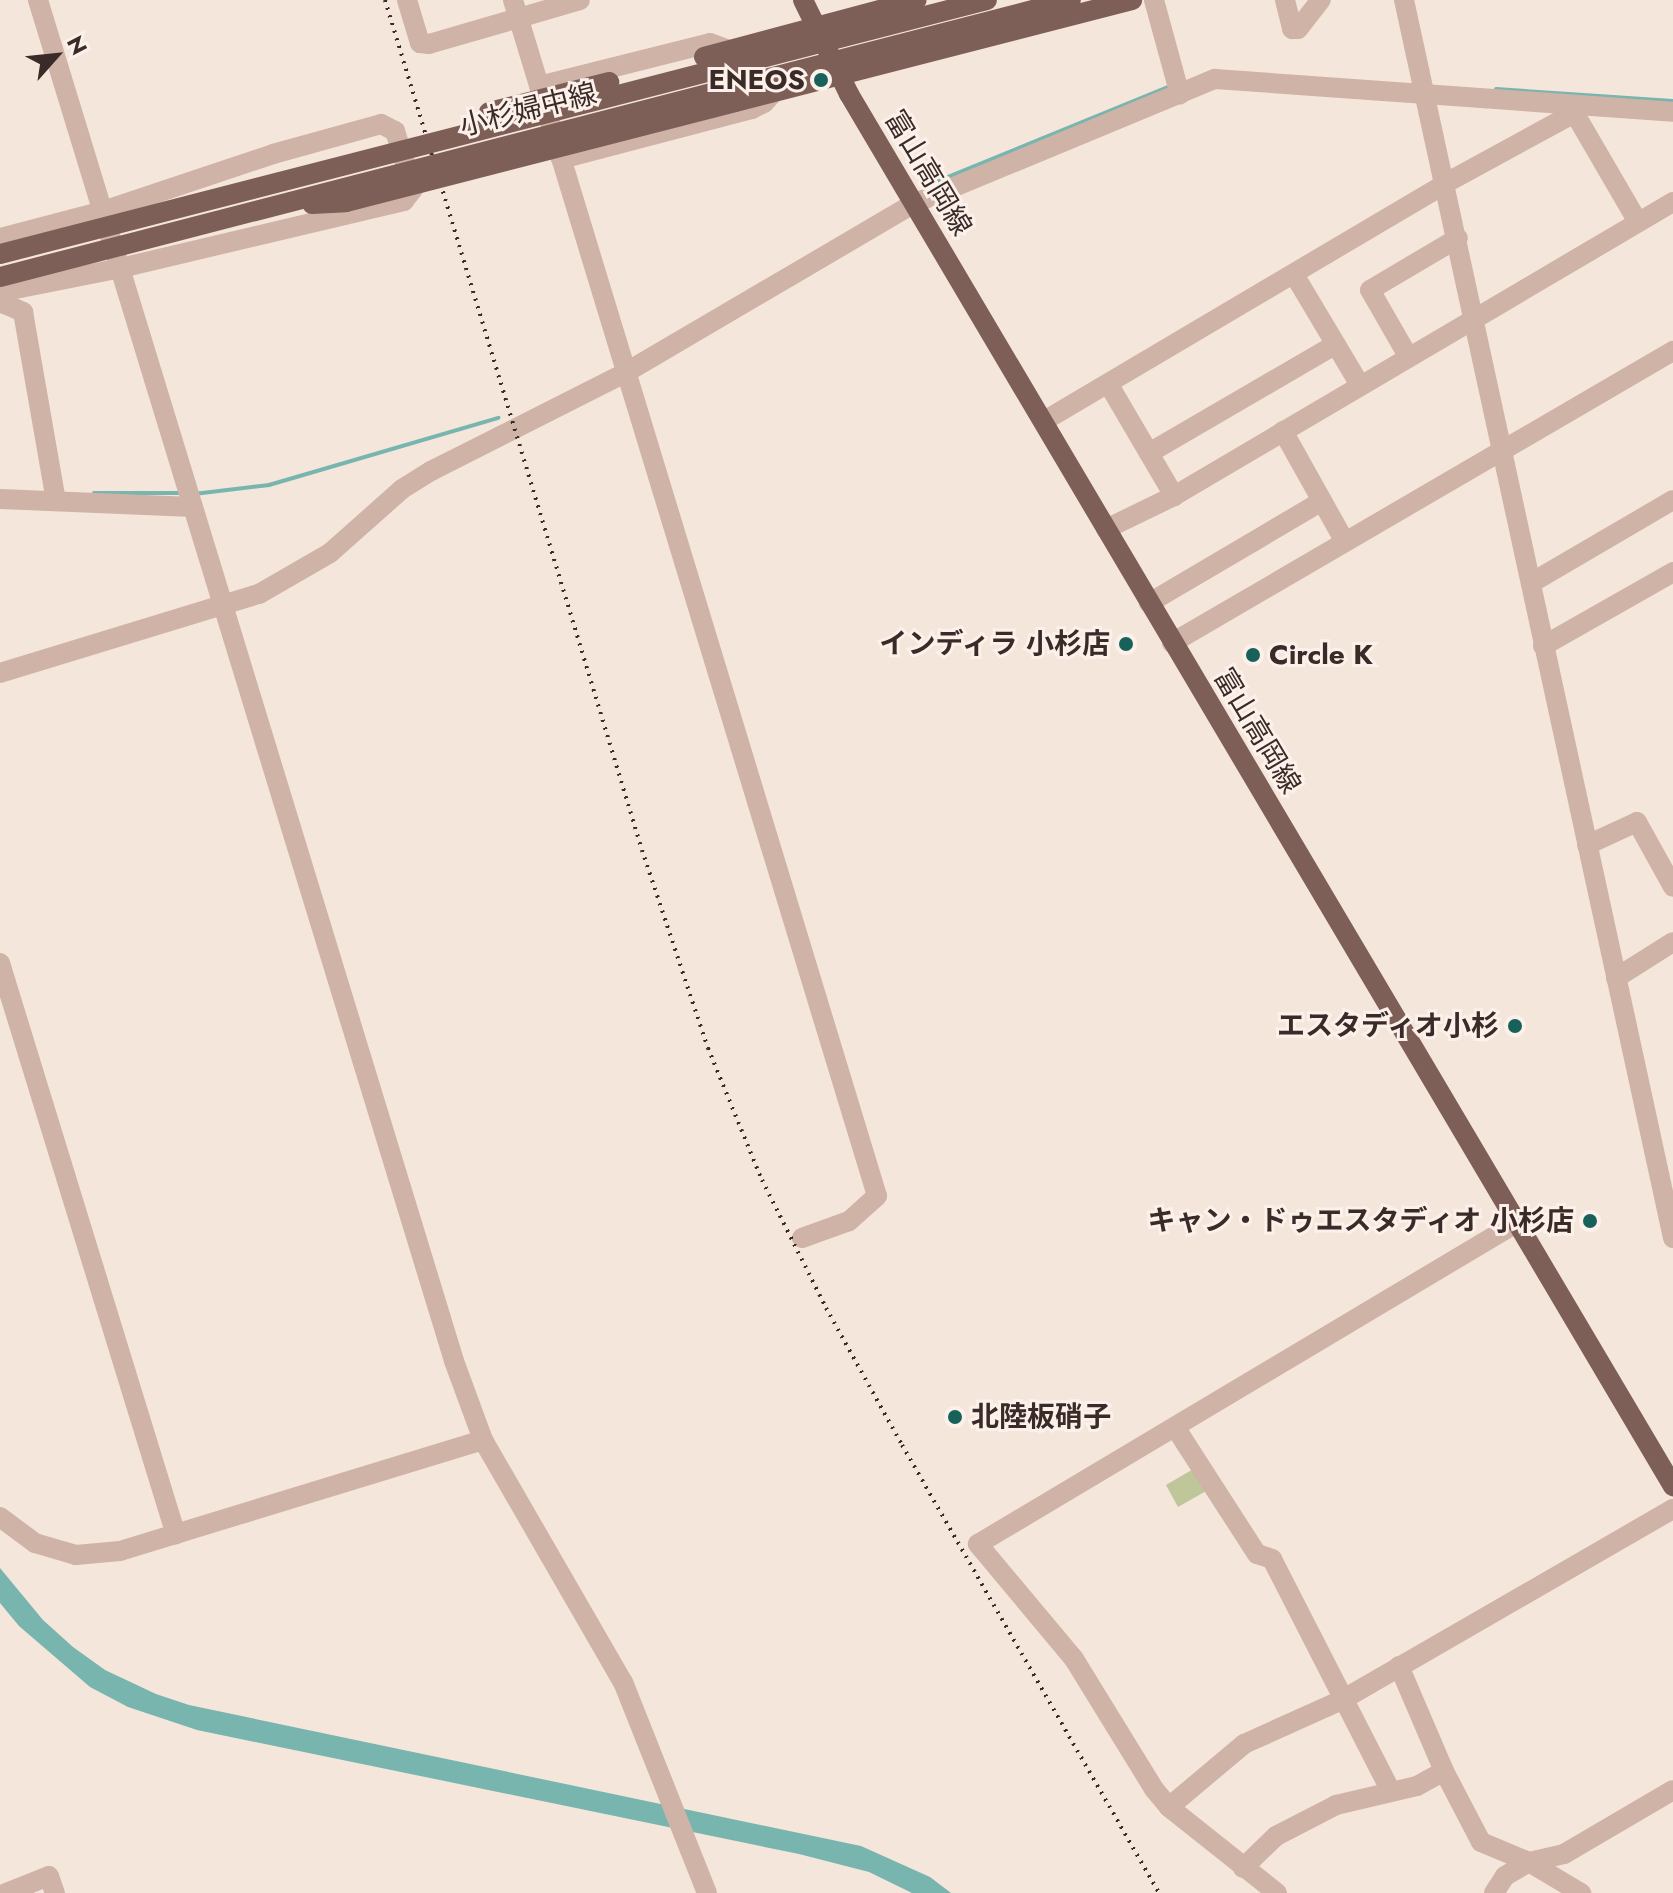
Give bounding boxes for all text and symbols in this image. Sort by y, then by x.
north arrow [16,16,96,96]
text: N [59,30,96,60]
place label: ENEOS [709,63,805,97]
marker: ENEOS [812,71,830,89]
street label: 小杉婦中線 [456,77,600,143]
street label: 富山高岡線 [878,104,978,242]
place label: インディラ 小杉店 [878,627,1110,661]
marker: インディラ 小杉店 [1117,635,1135,653]
place label: Circle K [1269,638,1373,672]
marker: Circle K [1244,646,1262,664]
street label: 富山高岡線 [1207,662,1307,800]
place label: エスタディオ小杉 [1275,1009,1499,1043]
marker: エスタディオ小杉 [1506,1017,1524,1035]
place label: キャン・ドゥエスタディオ 小杉店 [1146,1204,1574,1238]
marker: キャン・ドゥエスタディオ 小杉店 [1581,1212,1599,1230]
place label: 北陸板硝子 [971,1400,1111,1434]
marker: 北陸板硝子 [946,1408,964,1426]

